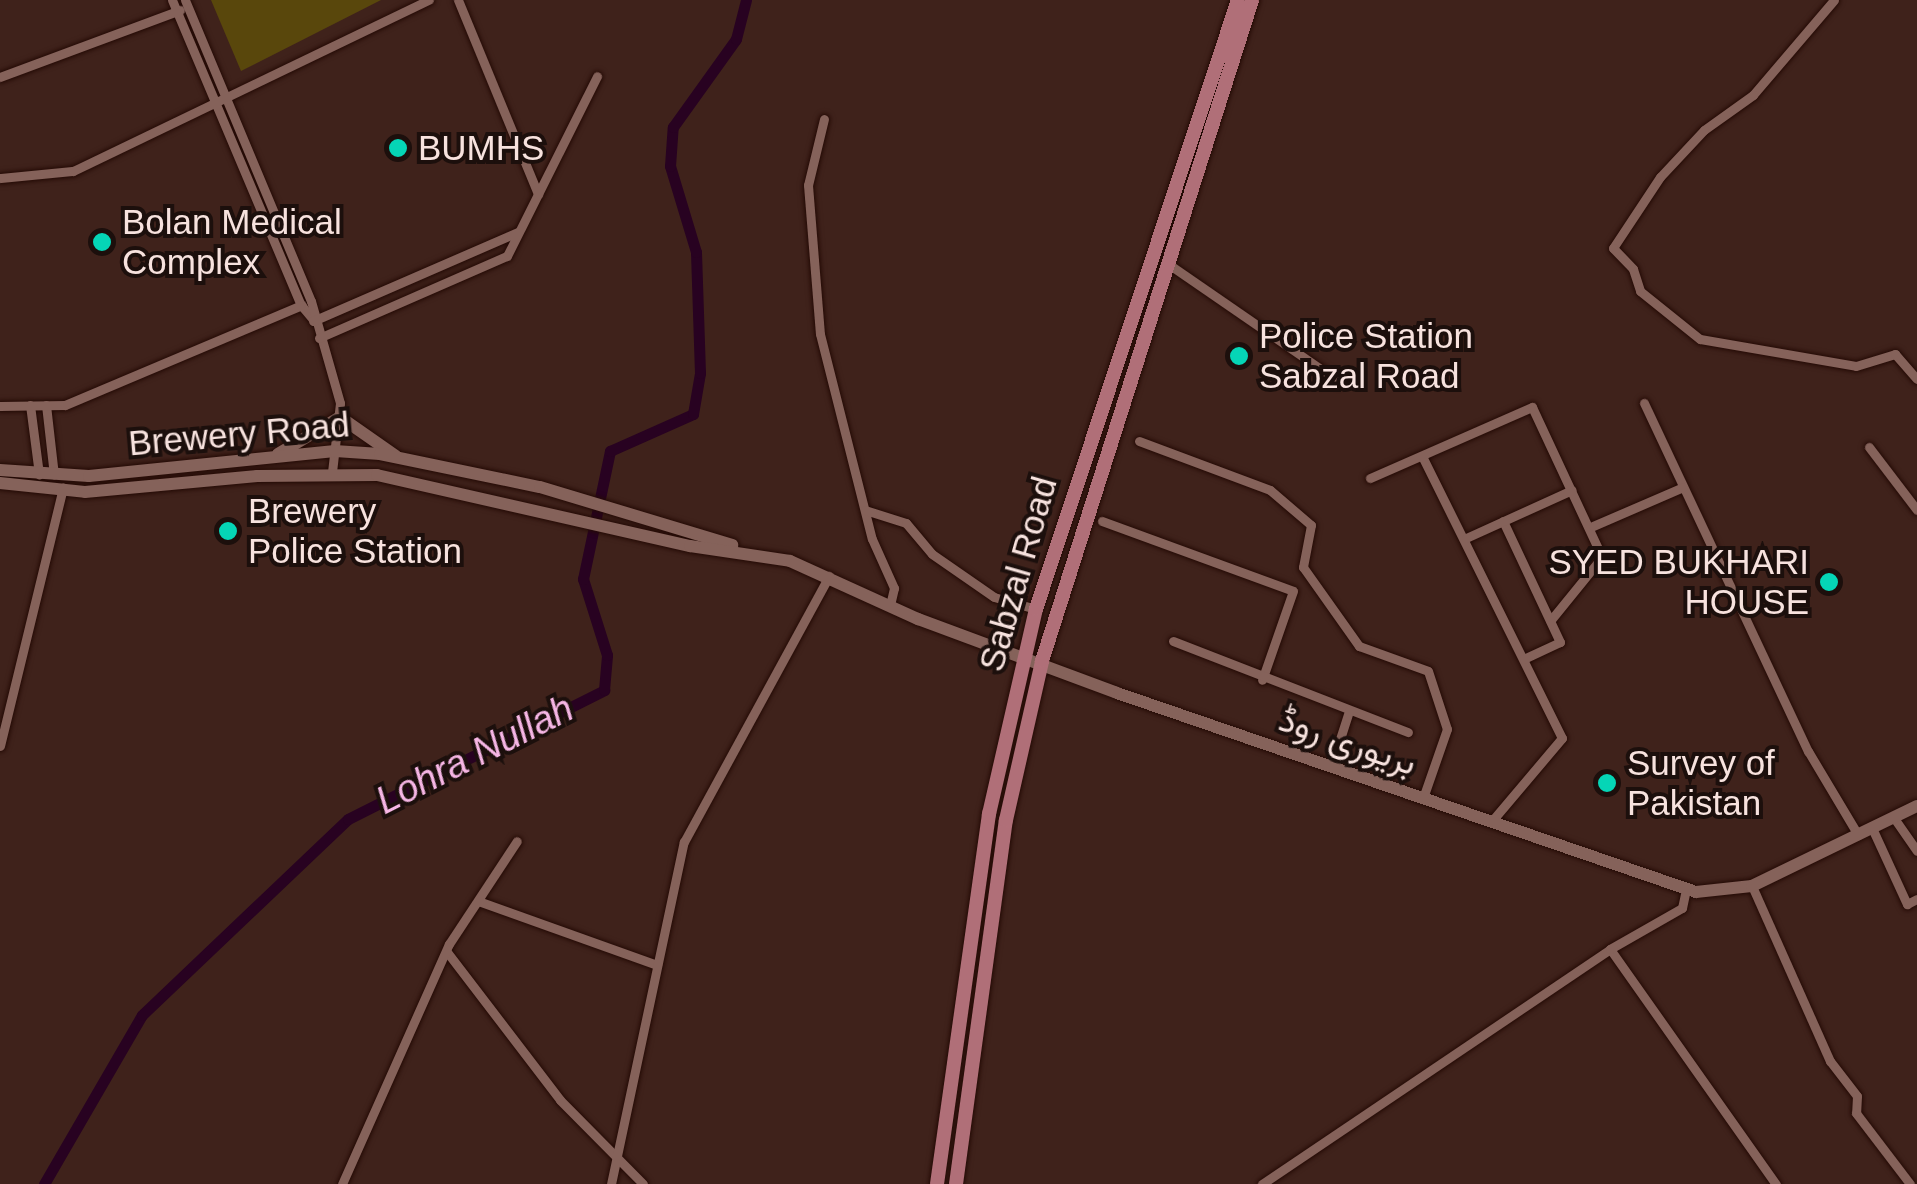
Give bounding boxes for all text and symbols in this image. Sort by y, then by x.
place label: BUMHS [418,127,544,169]
marker: BUMHS [387,137,409,159]
place label: Bolan Medical Complex [122,201,342,283]
marker: Bolan Medical Complex [91,231,113,253]
place label: Police Station Sabzal Road [1259,315,1473,397]
marker: Police Station Sabzal Road [1228,345,1250,367]
street label: Brewery Road [127,403,351,465]
street label: Sabzal Road [970,472,1066,676]
place label: Brewery Police Station [248,490,462,572]
marker: Brewery Police Station [217,520,239,542]
place label: SYED BUKHARI HOUSE [1548,541,1809,623]
marker: SYED BUKHARI HOUSE [1818,571,1840,593]
water label: Lohra Nullah [369,686,581,824]
street label: بریوری روڈ [1274,698,1422,784]
place label: Survey of Pakistan [1627,742,1775,824]
marker: Survey of Pakistan [1596,772,1618,794]

